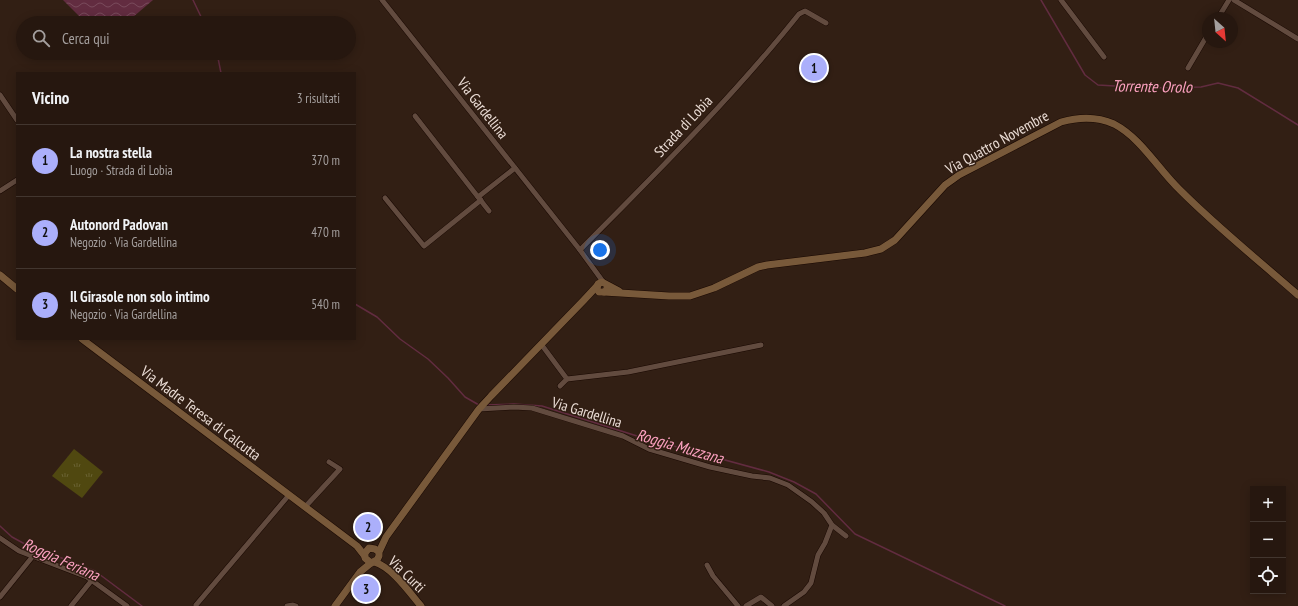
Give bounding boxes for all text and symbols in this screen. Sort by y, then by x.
north arrow [1202,12,1238,48]
search box [16,16,356,60]
icon: search [30,27,52,49]
text: Cerca qui [62,29,110,48]
pin: 1 [801,53,827,83]
street label: Via Gardellina [453,73,513,142]
water label: Torrente Orolo [1112,75,1193,97]
text: Vicino [32,87,69,109]
text: 3 risultati [297,90,340,107]
street label: Strada di Lobia [650,91,716,161]
street label: Via Quattro Novembre [941,106,1052,179]
text: La nostra stella [70,143,152,162]
text: 1 [42,152,48,169]
text: 370 m [311,152,340,169]
text: Luogo · Strada di Lobia [70,162,173,179]
text: Autonord Padovan [70,215,168,234]
text: 2 [42,224,48,241]
text: 470 m [311,224,340,241]
text: Negozio · Via Gardellina [70,234,177,251]
your location [590,240,610,260]
text: Il Girasole non solo intimo [70,287,210,306]
text: 3 [42,296,48,313]
text: 540 m [311,296,340,313]
text: Negozio · Via Gardellina [70,306,177,323]
street label: Via Madre Teresa di Calcutta [136,361,265,464]
street label: Via Gardellina [549,392,624,432]
water label: Roggia Muzzana [634,424,727,468]
map controls [1250,486,1286,594]
button: + [1250,486,1286,522]
pin: 2 [355,512,381,542]
button: − [1250,522,1286,558]
water label: Roggia Feriana [19,533,104,585]
street label: Via Curti [384,551,430,596]
button: locate [1250,558,1286,594]
pin: 3 [353,574,379,604]

